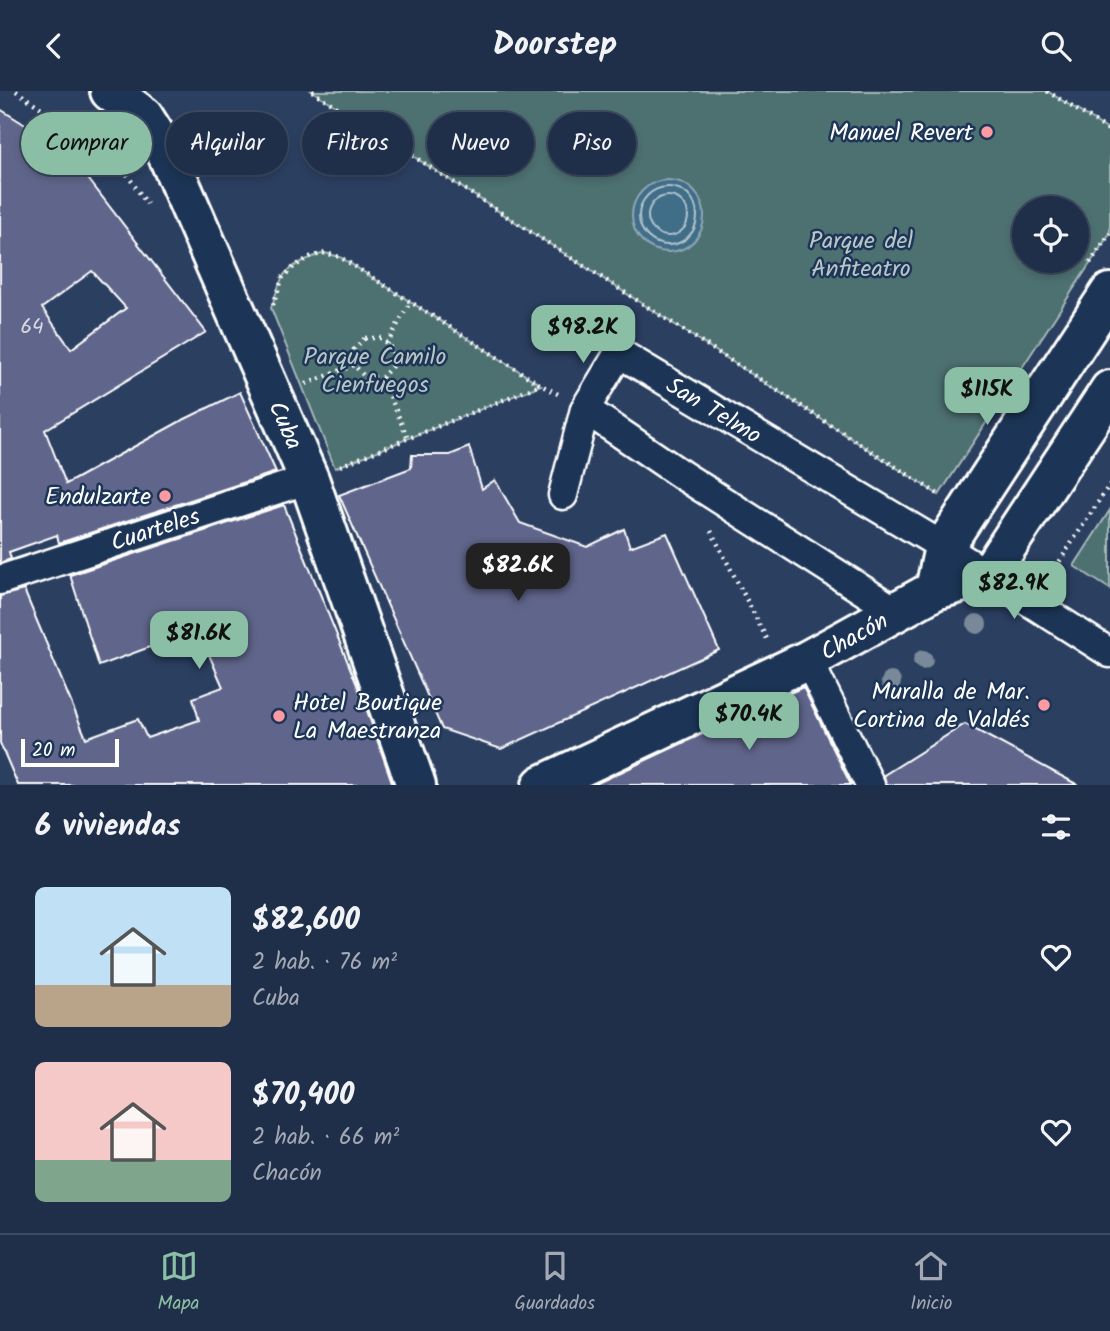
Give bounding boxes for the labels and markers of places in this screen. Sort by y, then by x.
place label: Manuel Revert [829,114,974,153]
marker: Manuel Revert [979,124,995,140]
pin: $98.2K [526,306,640,365]
pin: $115K [938,367,1036,427]
place label: Endulzarte [45,478,151,517]
marker: Endulzarte [157,488,173,504]
pin: $82.6K [461,543,575,603]
pin: $82.9K [957,561,1071,621]
pin: $81.6K [142,611,256,671]
place label: Muralla de Mar. Cortina de Valdés [853,673,1030,740]
place label: Hotel Boutique La Maestranza [293,684,442,751]
pin: $70.4K [692,693,806,752]
marker: Muralla de Mar. Cortina de Valdés [1036,697,1052,713]
marker: Hotel Boutique La Maestranza [271,708,287,724]

